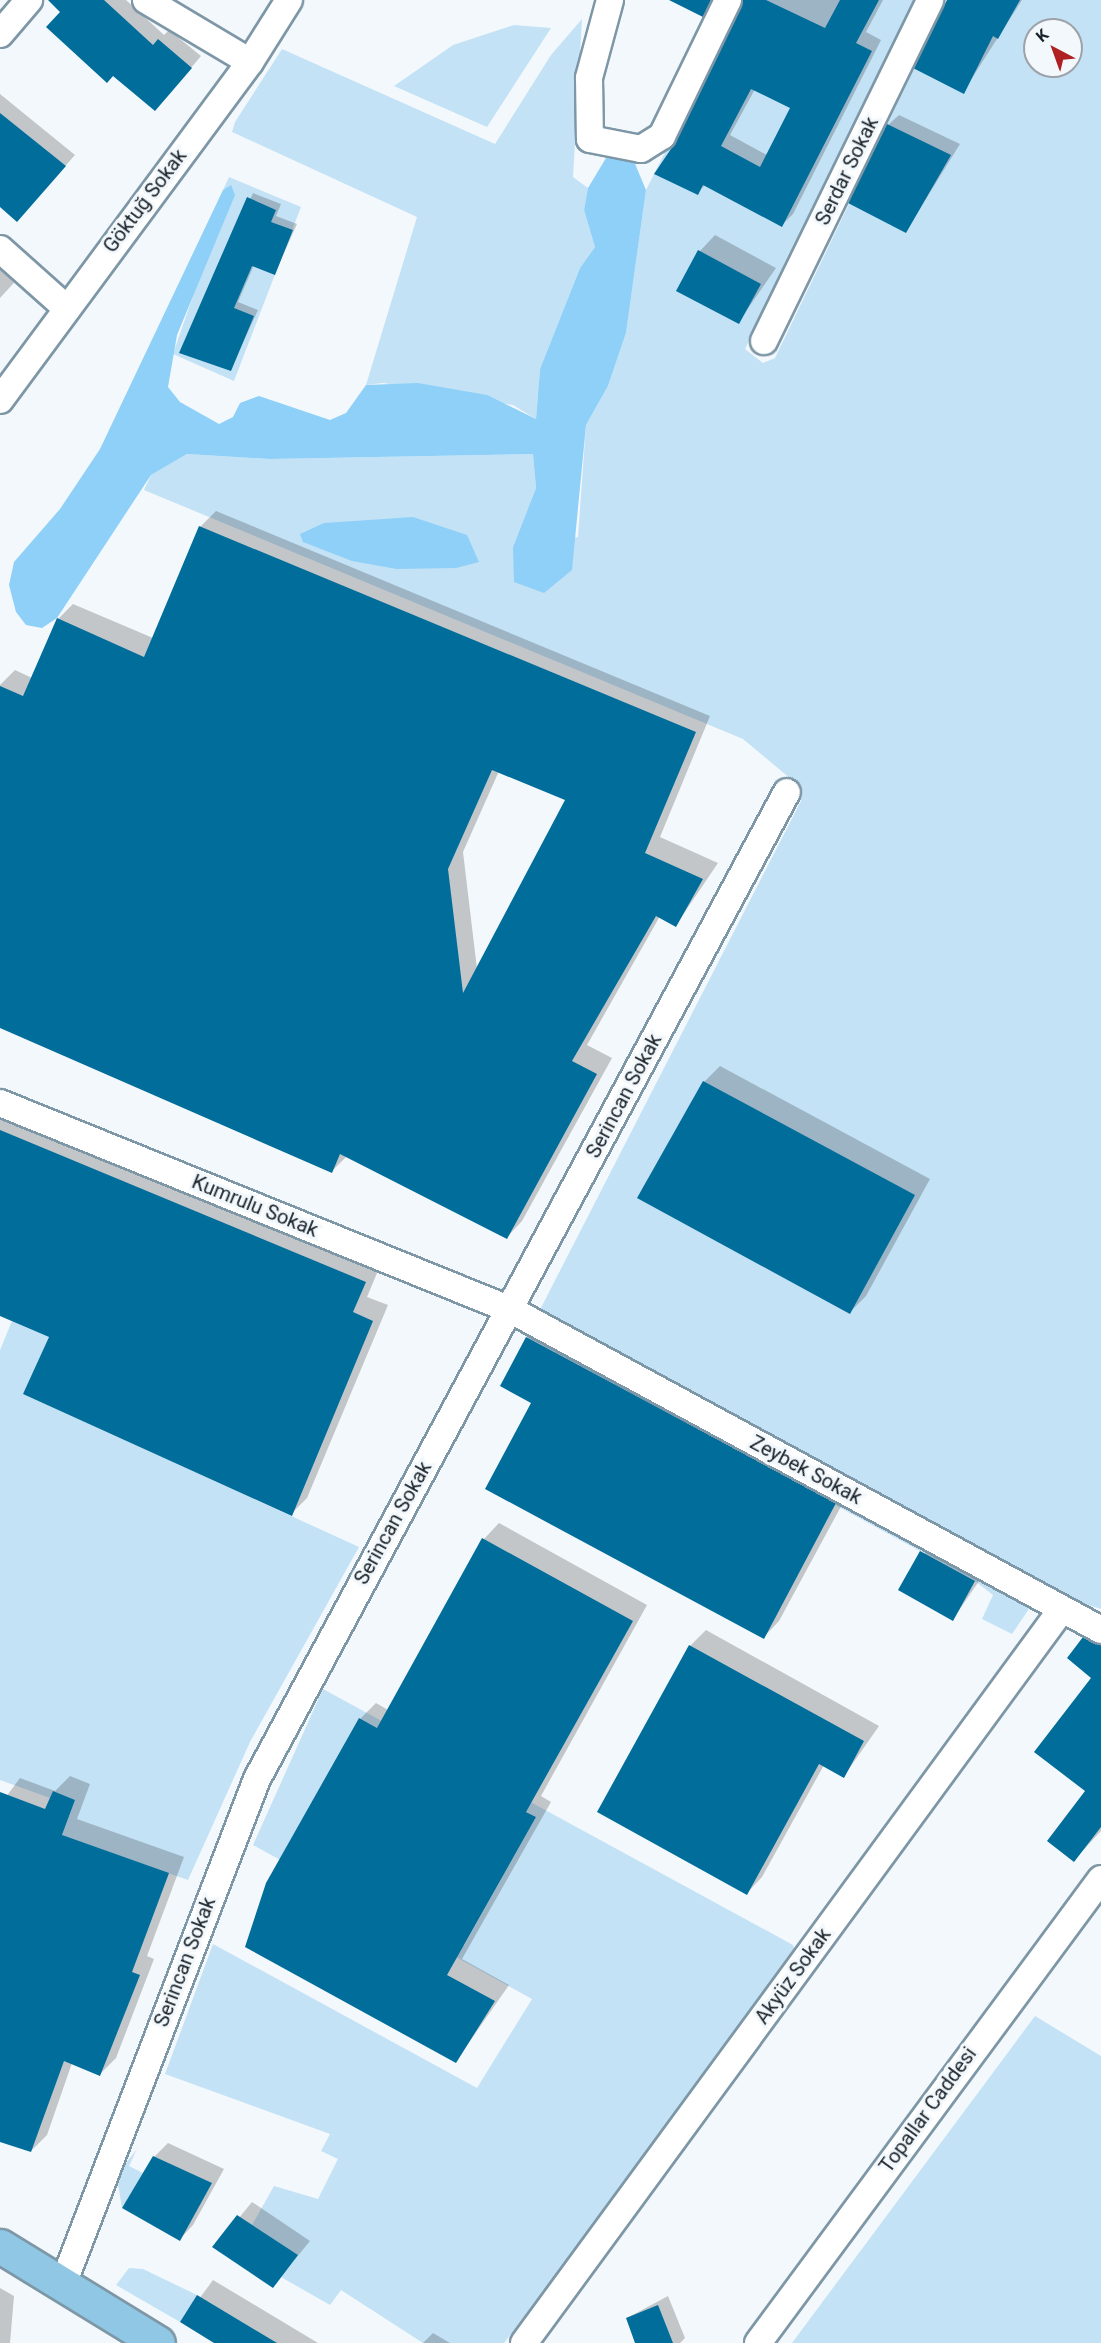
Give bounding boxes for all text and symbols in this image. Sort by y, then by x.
north arrow [1023,18,1083,78]
text: K [1032,25,1052,46]
street label: Serdar Sokak [810,113,884,229]
street label: Göktuğ Sokak [98,145,192,257]
street label: Serincan Sokak [581,1030,667,1162]
street label: Kumrulu Sokak [188,1170,322,1242]
street label: Zeybek Sokak [746,1431,866,1509]
street label: Serincan Sokak [349,1457,437,1589]
street label: Serincan Sokak [149,1894,221,2030]
street label: Akyüz Sokak [750,1923,836,2029]
street label: Topallar Caddesi [874,2043,982,2177]

